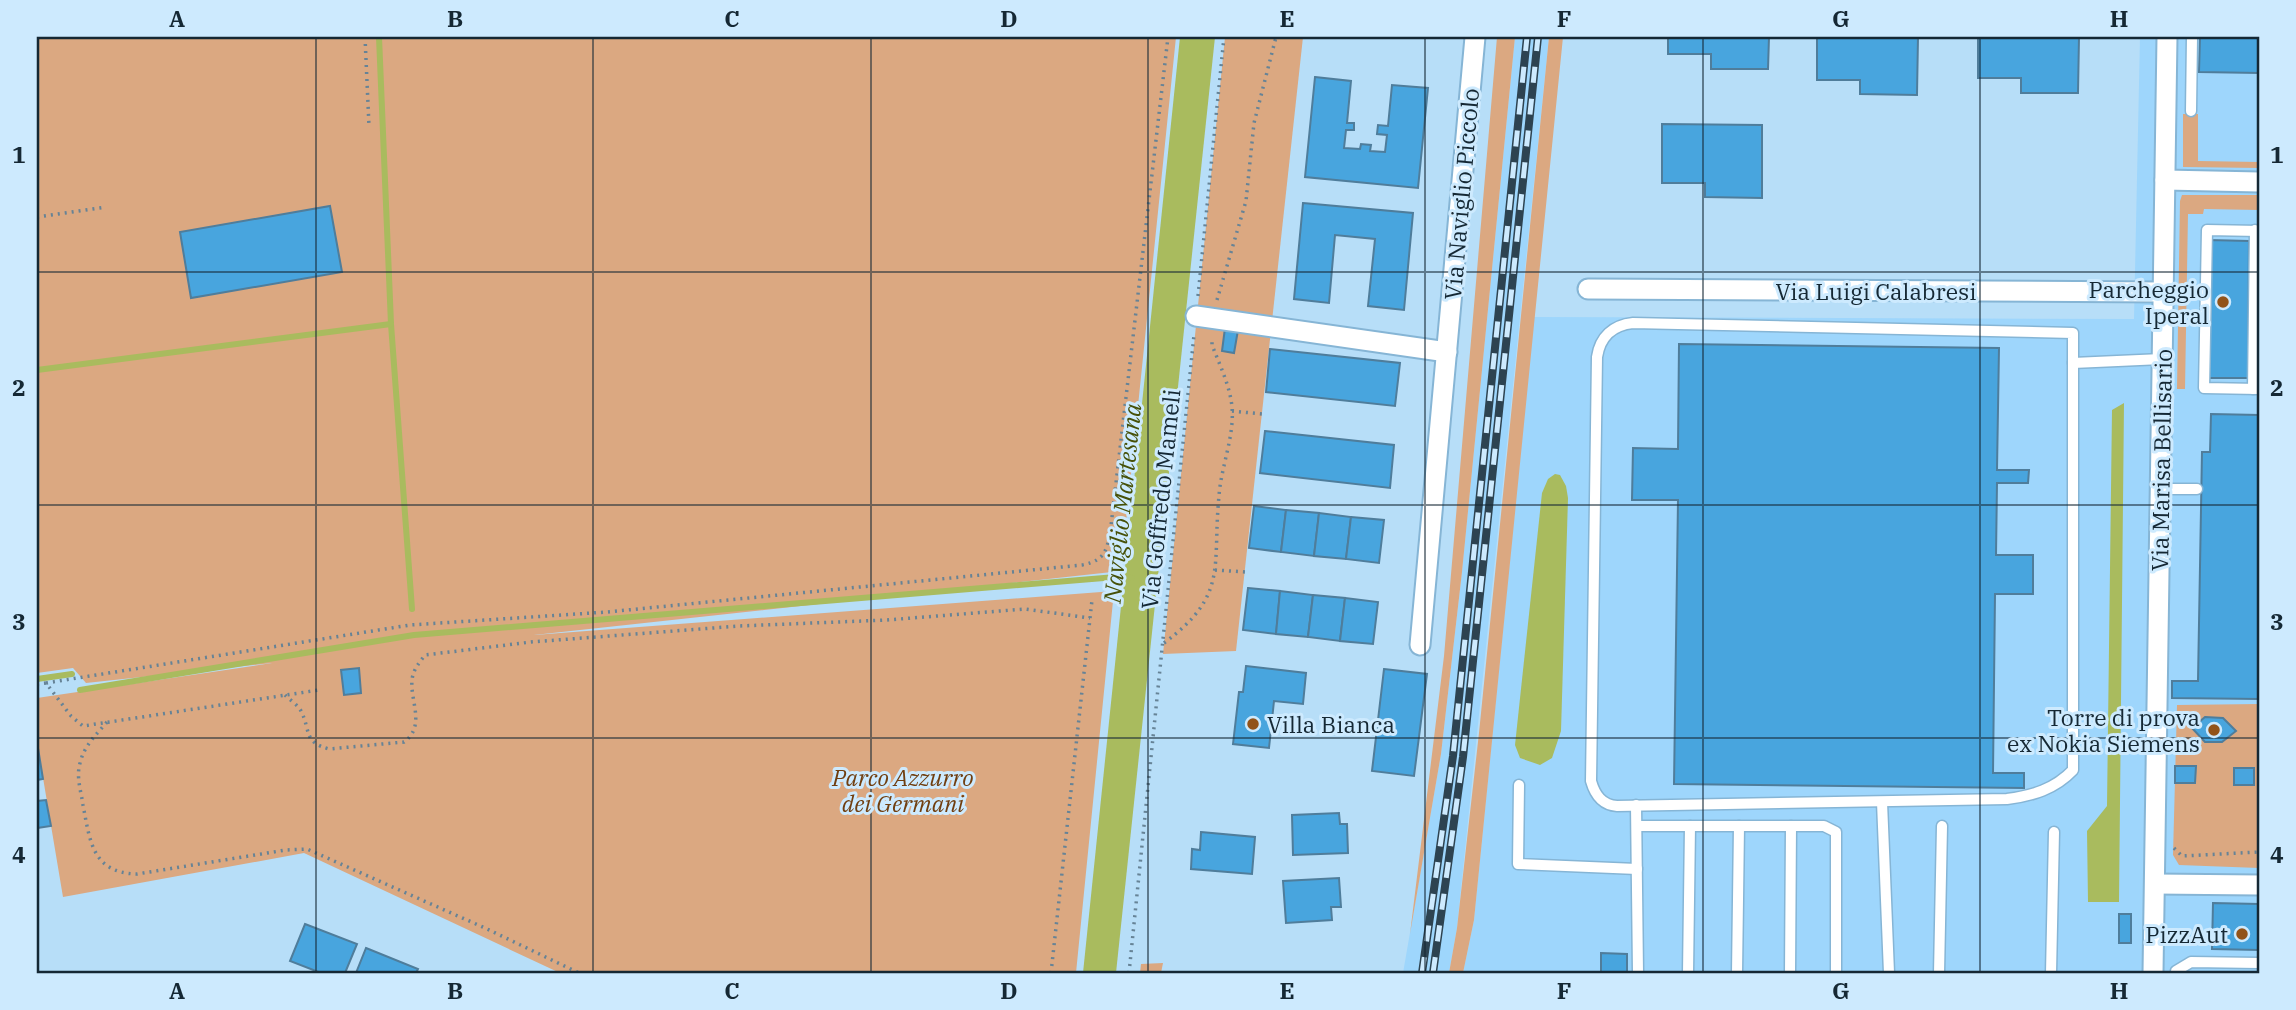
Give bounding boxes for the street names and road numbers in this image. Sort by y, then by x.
street label: Via Naviglio Piccolo [1437,87,1485,301]
street label: Via Luigi Calabresi [1775,276,1977,306]
street label: Via Marisa Bellisario [2144,349,2178,571]
street label: Via Goffredo Mameli [1134,387,1186,611]

